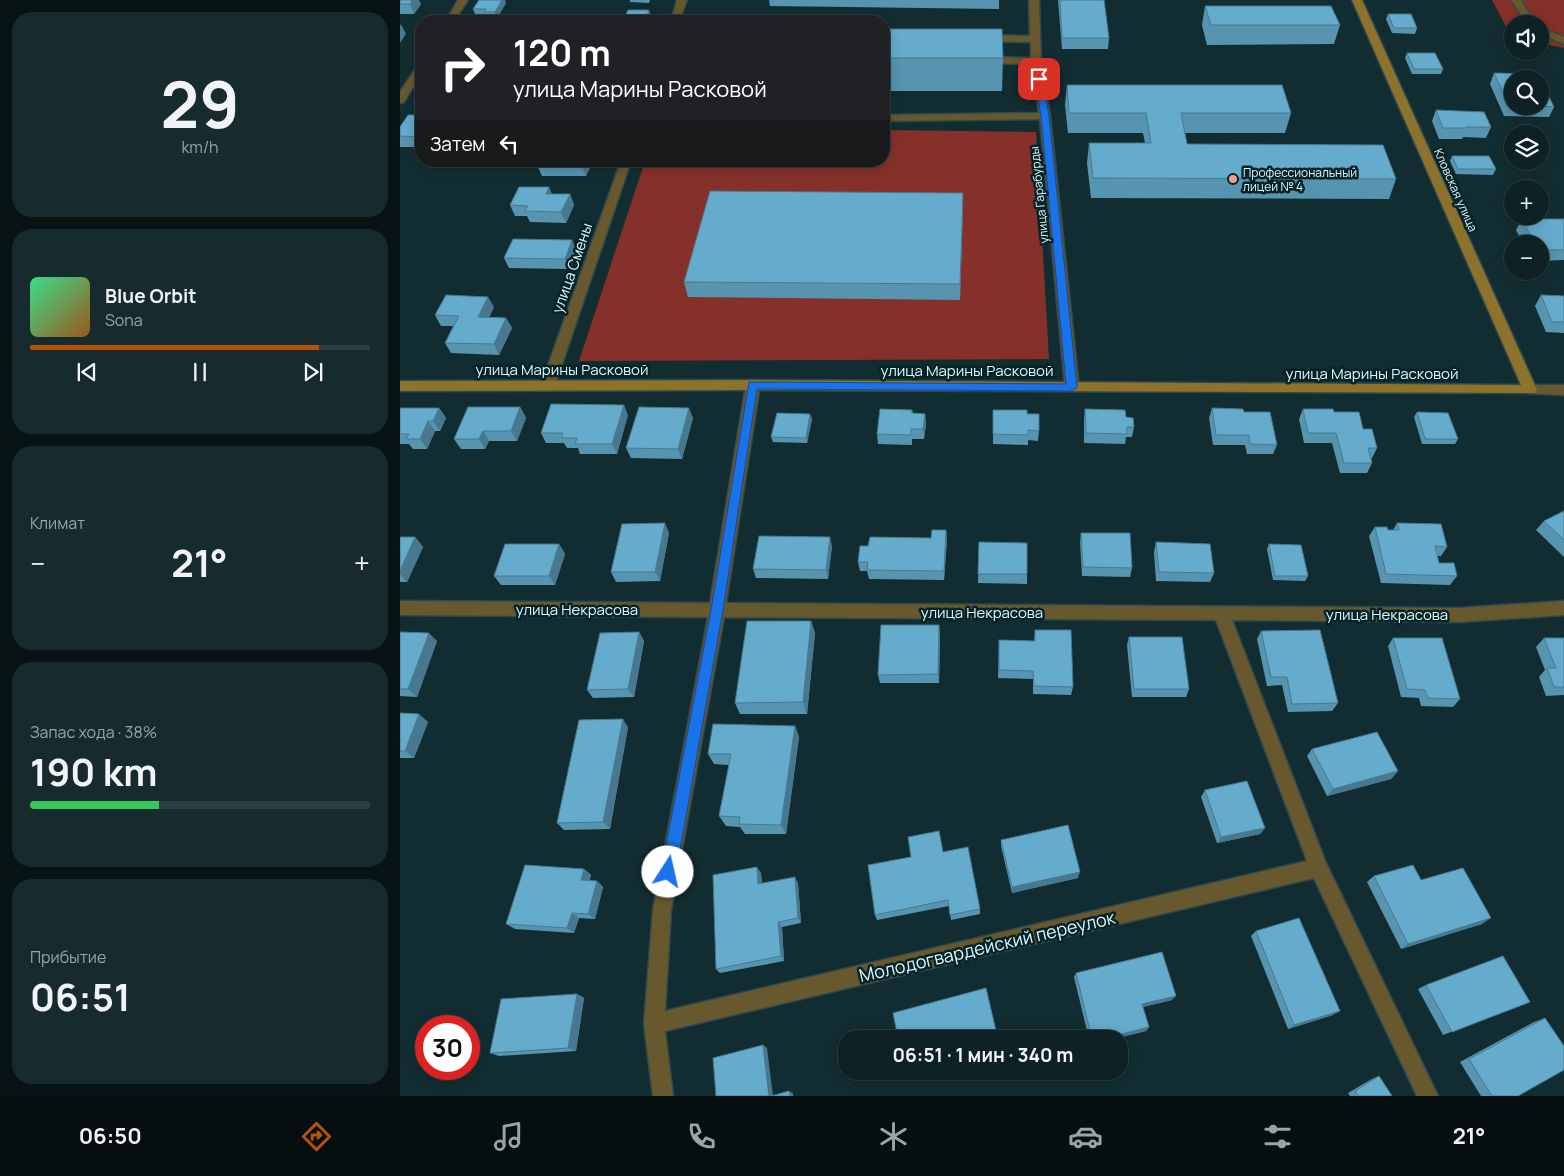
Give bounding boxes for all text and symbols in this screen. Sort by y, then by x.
map controls [1504,15,1549,280]
button: sound [1504,15,1549,60]
text: 120 m [513,29,611,77]
icon: right [430,35,495,100]
pin [1018,58,1060,100]
text: 29 [160,59,240,148]
icon: arrive [1025,65,1053,93]
button: search [1504,70,1549,115]
text: улица Марины Расковой [513,74,767,104]
button: layers [1504,125,1549,170]
icon: left [495,130,523,158]
text: Затем [430,131,485,157]
text: km/h [181,136,219,158]
street label: улица Гарабурды [1025,146,1053,244]
street label: Кловская улица [1430,146,1482,234]
place label: Профессиональный лицей № 4 [1243,164,1357,195]
marker: Профессиональный лицей № 4 [1227,173,1239,185]
button: + [1504,180,1549,225]
street label: улица Смены [547,220,597,316]
button: − [1504,235,1549,280]
text: Blue Orbit [105,283,197,309]
text: Sona [105,309,143,331]
icon: previous [73,358,101,386]
icon: pause [186,358,214,386]
icon: next [299,358,327,386]
street label: улица Марины Расковой [476,359,648,380]
street label: улица Марины Расковой [881,360,1053,381]
street label: улица Марины Расковой [1286,363,1458,384]
text: Климат [30,512,85,534]
text: 21° [171,536,228,588]
text: − [30,544,45,582]
text: + [354,544,370,582]
street label: улица Некрасова [516,599,638,620]
street label: улица Некрасова [921,602,1043,623]
street label: улица Некрасова [1326,604,1448,625]
text: Запас хода · 38% [30,721,157,743]
text: 190 km [30,745,157,797]
position arrow [641,845,693,897]
street label: Молодогвардейский переулок [857,905,1118,987]
text: Прибытие [30,946,106,968]
text: 06:51 [30,970,131,1022]
speed limit sign: 30 [415,1015,480,1080]
text: 06:51 · 1 мин · 340 m [893,1042,1073,1068]
icon: directions [299,1119,334,1154]
icon: music [491,1119,526,1154]
icon: phone [684,1119,719,1154]
icon: climate [876,1119,911,1154]
icon: car [1068,1119,1103,1154]
icon: filters [1260,1119,1295,1154]
text: 06:50 [79,1121,142,1151]
text: 21° [1453,1121,1485,1151]

